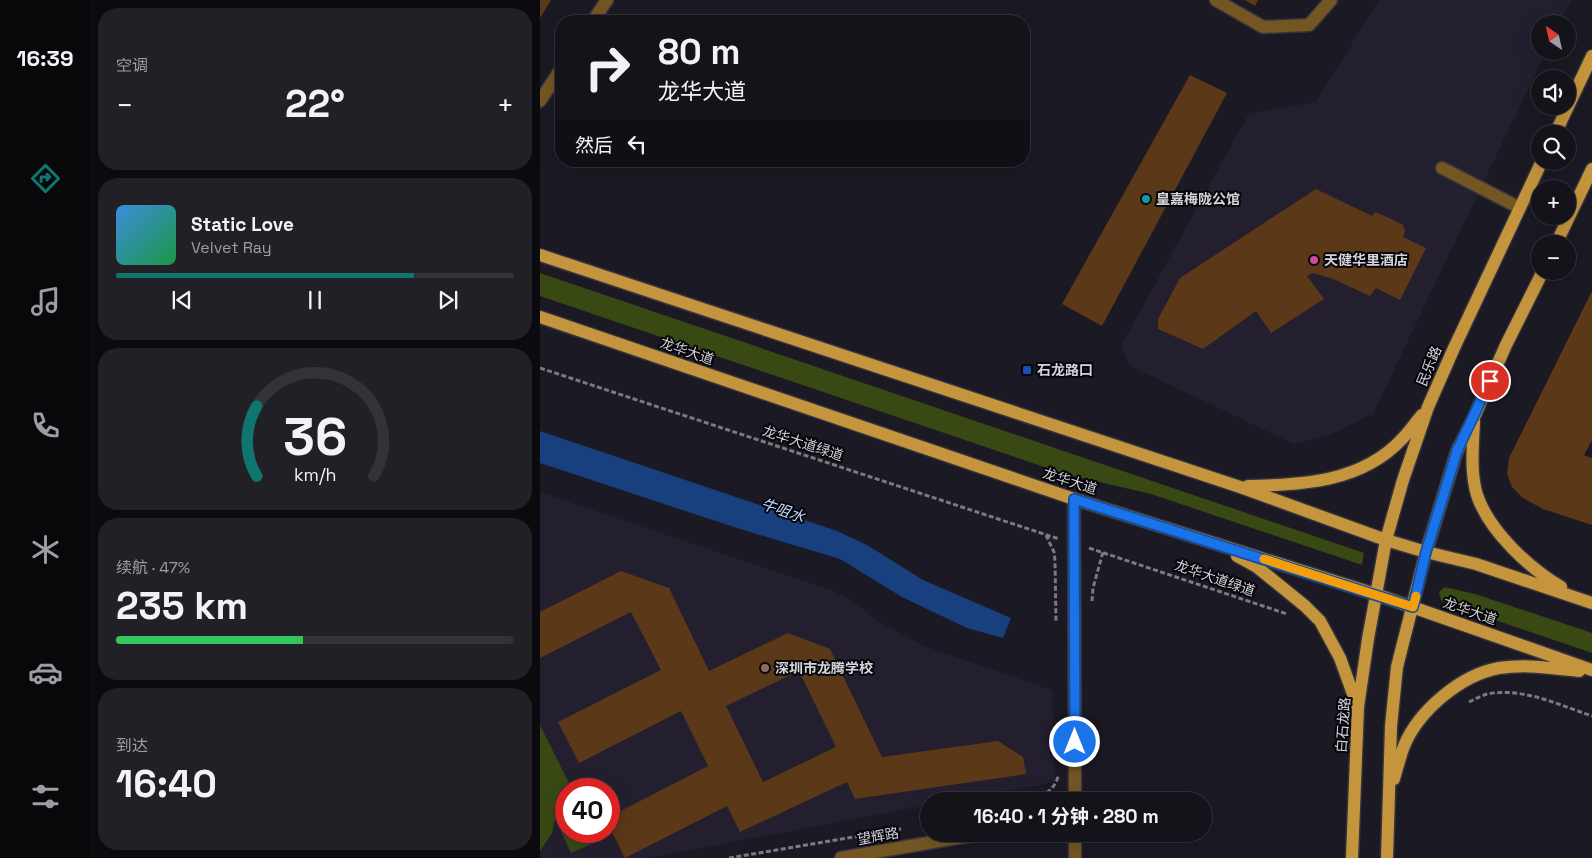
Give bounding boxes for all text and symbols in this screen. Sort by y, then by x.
north arrow [1531,15,1576,60]
map controls [1531,15,1576,280]
text: 80 m [658,30,740,74]
icon: right [575,35,640,100]
text: 16:39 [16,44,74,72]
text: 空调 [116,55,148,76]
button: sound [1531,70,1576,115]
text: 龙华大道 [658,77,746,105]
text: 22° [285,80,345,128]
text: − [116,87,133,123]
text: + [497,87,514,123]
button: search [1531,125,1576,170]
icon: left [623,130,651,158]
text: 然后 [575,133,613,158]
icon: directions [28,161,63,196]
button: + [1531,180,1576,225]
place label: 皇嘉梅陇公馆 [1156,190,1240,208]
marker: 皇嘉梅陇公馆 [1140,193,1152,205]
text: Static Love [191,212,294,237]
button: − [1531,235,1576,280]
text: Velvet Ray [191,237,272,258]
place label: 天健华里酒店 [1324,251,1408,269]
marker: 天健华里酒店 [1308,254,1320,266]
icon: music [28,284,63,319]
icon: previous [168,286,196,314]
icon: pause [301,286,329,314]
icon: next [434,286,462,314]
street label: 龙华大道 [658,333,716,369]
street label: 民乐路 [1413,343,1445,389]
pin [1469,360,1511,402]
place label: 石龙路口 [1037,361,1093,379]
marker: 石龙路口 [1021,364,1033,376]
icon: arrive [1476,367,1504,395]
text: 36 [283,404,347,470]
icon: phone [28,408,63,443]
street label: 龙华大道绿道 [760,421,846,465]
text: km/h [294,463,336,486]
street label: 龙华大道 [1041,464,1099,498]
water label: 牛咀水 [759,494,808,527]
icon: climate [28,532,63,567]
street label: 龙华大道绿道 [1172,556,1258,600]
text: 续航 · 47% [116,557,190,578]
text: 235 km [116,582,248,630]
street label: 龙华大道 [1441,593,1499,629]
icon: car [28,655,63,690]
place label: 深圳市龙腾学校 [775,659,873,677]
marker: 深圳市龙腾学校 [759,662,771,674]
street label: 白石龙路 [1332,696,1354,754]
position arrow [1048,715,1100,767]
text: 到达 [116,735,148,756]
text: 16:40 [116,760,217,808]
speed limit sign: 40 [555,778,620,843]
icon: filters [28,779,63,814]
text: 16:40 · 1 分钟 · 280 m [973,804,1159,829]
street label: 望辉路 [856,823,900,849]

